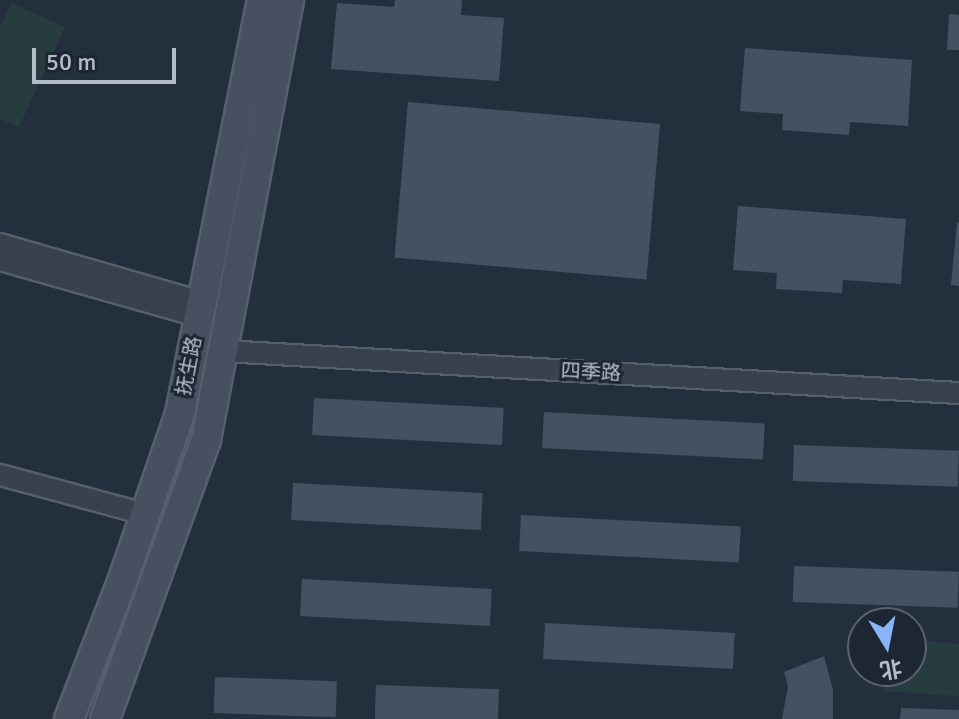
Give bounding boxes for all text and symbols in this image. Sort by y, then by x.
scale bar [36,32,180,82]
text: 50 m [46,47,96,77]
street label: 抚生路 [171,334,207,398]
street label: 四季路 [560,358,622,386]
north arrow [847,607,927,687]
text: 北 [878,654,904,684]

